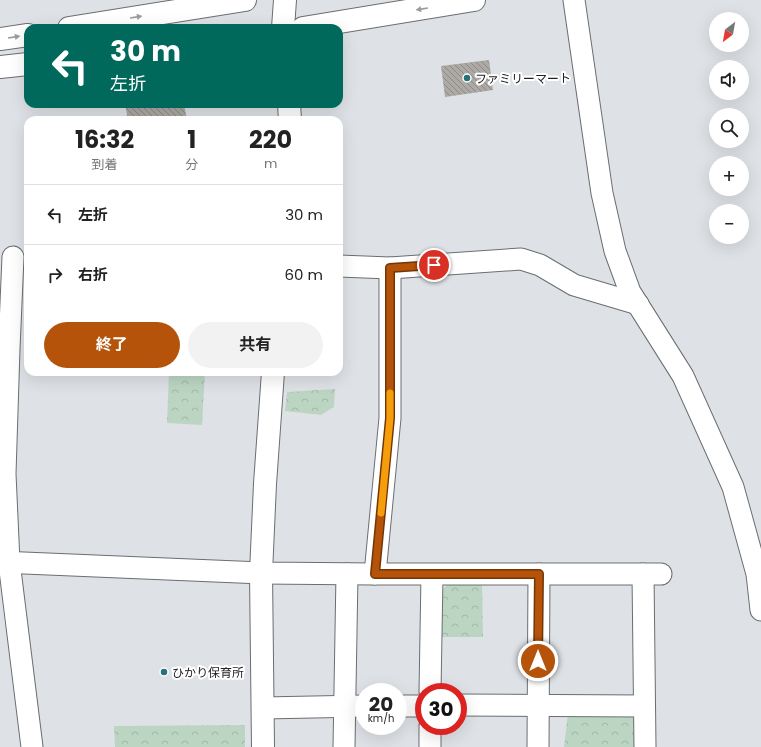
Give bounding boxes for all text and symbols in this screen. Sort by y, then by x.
one-way arrow [416,6,428,12]
north arrow [709,12,749,52]
map controls [709,12,749,244]
one-way arrow [130,14,142,20]
text: 30 m [110,32,181,71]
one-way arrow [8,34,20,40]
icon: left [44,40,96,92]
button: sound [709,60,749,100]
place label: ファミリーマート [475,70,571,87]
text: 左折 [110,71,146,96]
marker: ファミリーマート [462,73,472,83]
button: search [709,108,749,148]
text: 16:32 [75,123,134,156]
text: 1 [187,123,196,156]
text: 220 [249,123,292,156]
text: m [264,154,277,173]
text: 到着 [92,155,118,174]
text: 分 [185,155,198,174]
button: + [709,156,749,196]
icon: left [44,204,66,226]
text: 左折 [78,204,108,225]
text: 30 m [285,204,323,225]
button: − [709,204,749,244]
pin [417,248,451,282]
icon: arrive [423,254,445,276]
icon: right [44,264,66,286]
text: 右折 [78,264,108,285]
text: 60 m [285,264,323,285]
button: 終了 [44,322,180,368]
button: 共有 [188,322,323,368]
position arrow [517,640,559,682]
place label: ひかり保育所 [172,664,244,681]
marker: ひかり保育所 [159,667,169,677]
speed limit sign: 30 [415,683,467,735]
text: 20 [369,690,393,718]
text: km/h [368,711,394,726]

